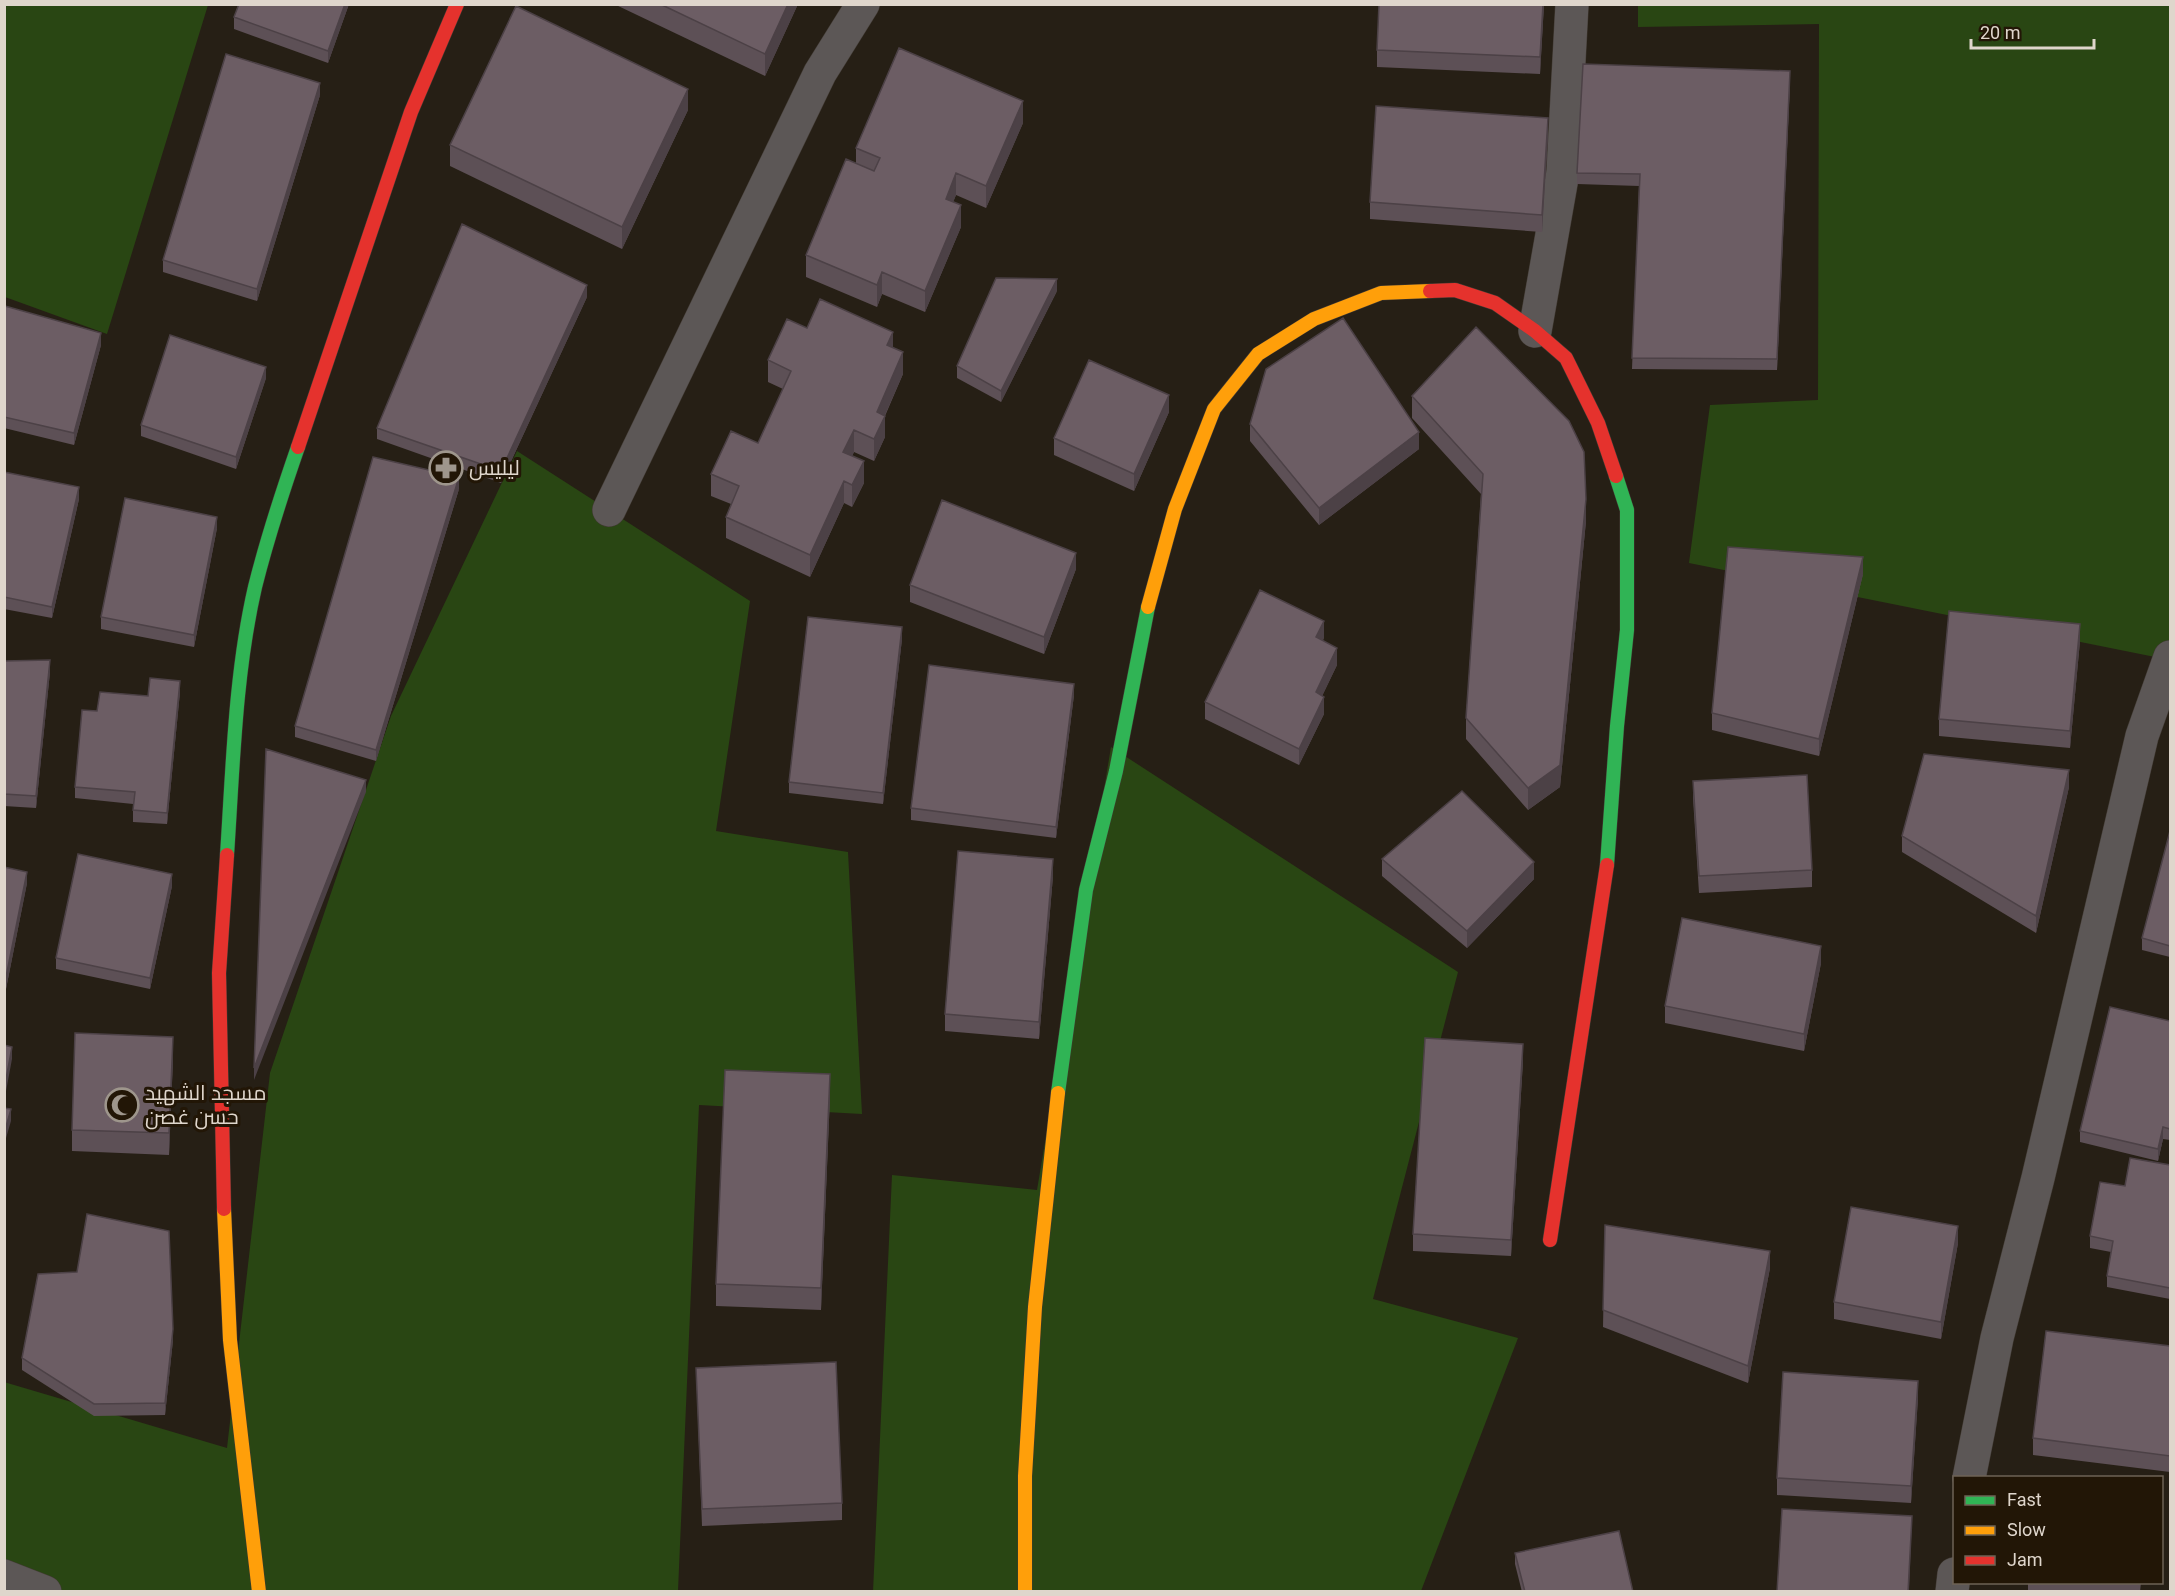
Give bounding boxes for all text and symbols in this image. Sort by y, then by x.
scale bar [1971,12,2094,50]
text: 20 m [1980,22,2020,43]
pharmacy icon: ليليس [428,450,464,486]
place label: ليليس [469,456,520,481]
place label: مسجد الشهيد حسن غصن [145,1081,266,1130]
mosque icon: مسجد الشهيد حسن غصن [104,1087,140,1123]
legend [1953,1476,2163,1584]
text: Fast [2007,1489,2042,1510]
text: Slow [2007,1519,2046,1540]
text: Jam [2007,1549,2043,1570]

